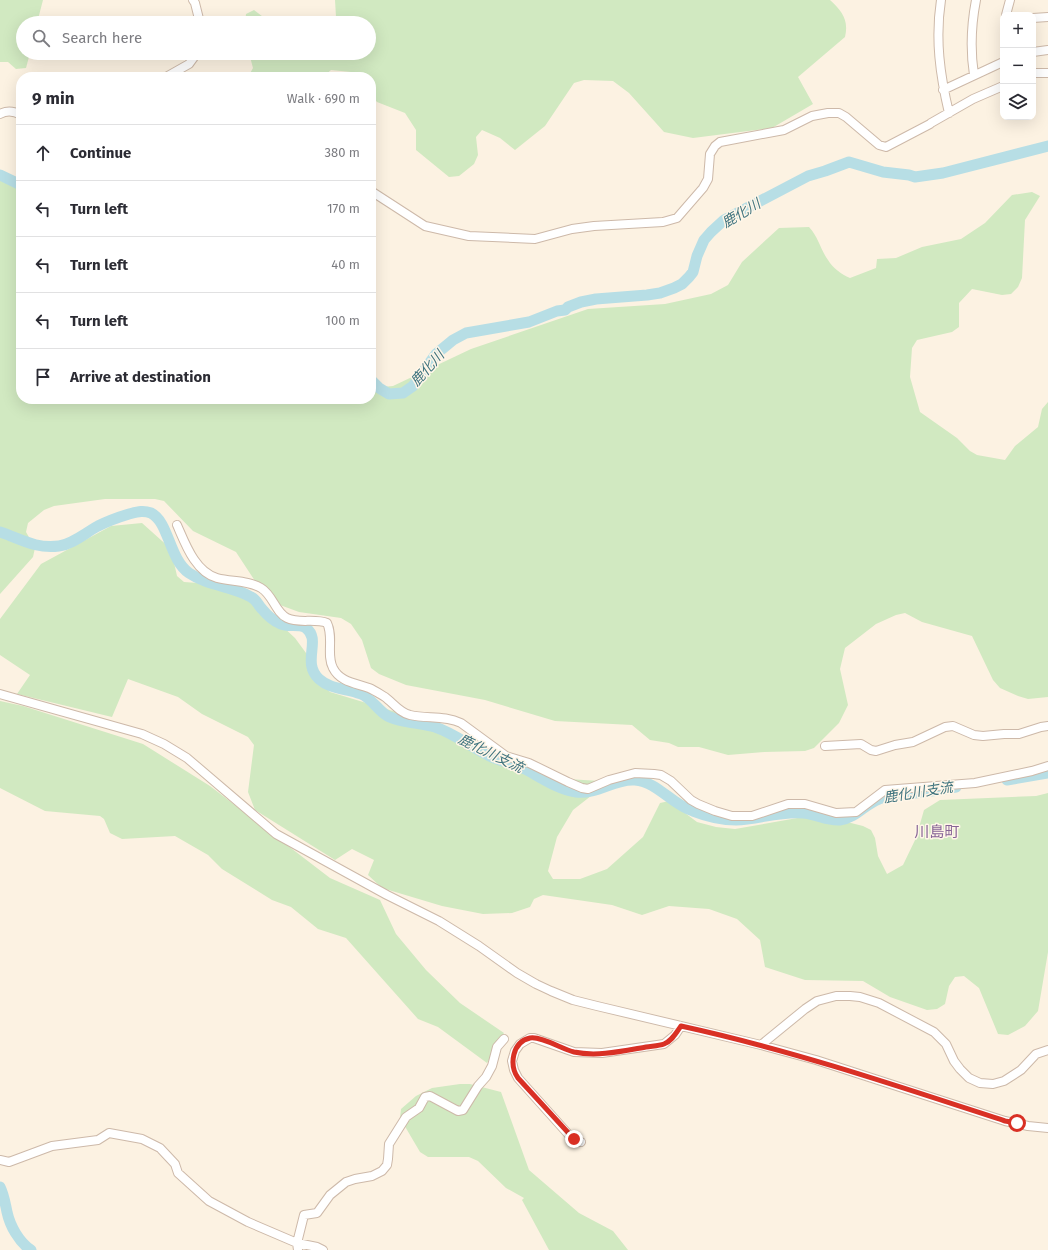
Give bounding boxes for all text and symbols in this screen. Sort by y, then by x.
map controls [1000,12,1036,120]
button: + [1000,12,1036,48]
search box [16,16,376,60]
icon: search [30,27,52,49]
text: Search here [62,29,142,47]
button: − [1000,48,1036,84]
button: layers [1000,84,1036,120]
text: 9 min [32,88,75,109]
text: Walk · 690 m [287,91,360,106]
icon: ahead [32,142,54,164]
text: Continue [70,144,131,162]
text: 380 m [325,145,360,160]
water label: 鹿化川 [719,194,765,232]
icon: left [32,198,54,220]
text: Turn left [70,200,128,218]
text: 170 m [327,201,360,216]
icon: left [32,254,54,276]
text: Turn left [70,256,128,274]
text: 40 m [331,257,360,272]
icon: left [32,310,54,332]
text: Turn left [70,312,128,330]
text: 100 m [325,313,360,328]
water label: 鹿化川 [407,346,449,390]
icon: arrive [32,366,54,388]
text: Arrive at destination [70,368,211,386]
water label: 鹿化川支流 [456,730,528,777]
water label: 鹿化川支流 [882,778,956,806]
district label: 川島町 [914,823,960,841]
route start [1008,1114,1026,1132]
route end [565,1130,583,1148]

